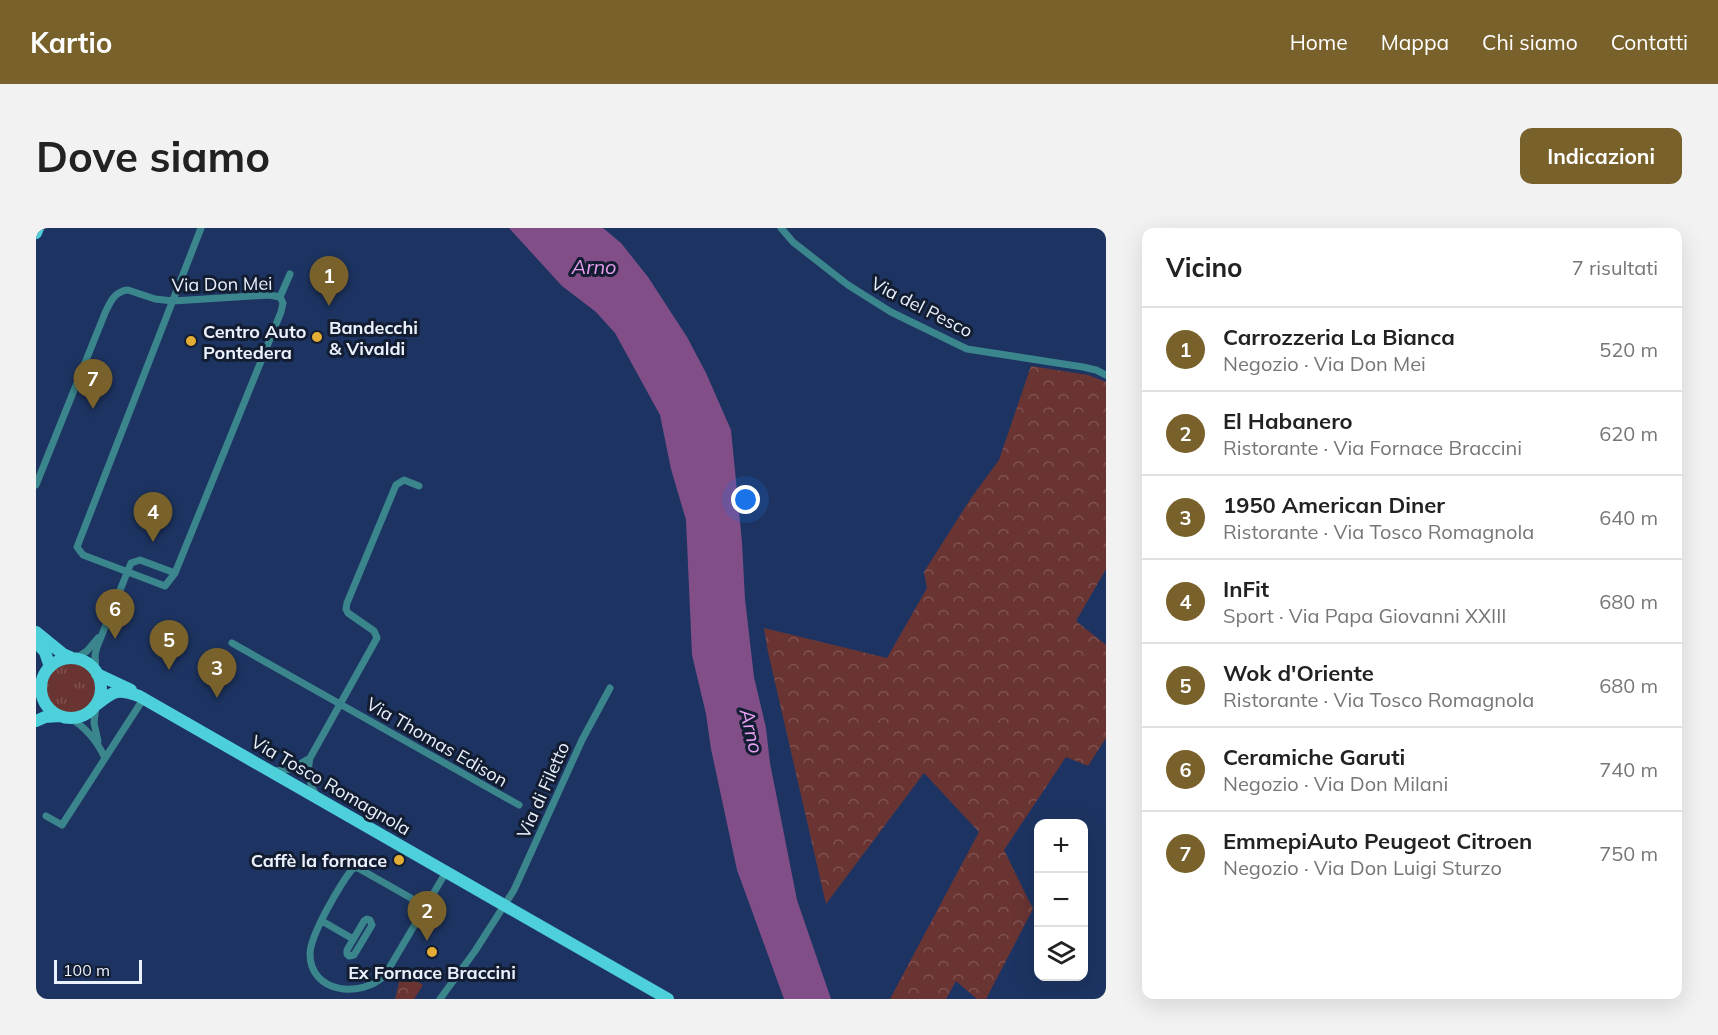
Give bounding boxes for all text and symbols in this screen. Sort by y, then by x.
text: Kartio [30,25,112,60]
text: Home [1290,29,1348,55]
text: Mappa [1381,29,1449,55]
text: Chi siamo [1482,29,1578,55]
text: Contatti [1611,29,1688,55]
button: Indicazioni [1520,128,1682,184]
text: Dove siamo [36,130,270,183]
text: Vicino [1166,251,1243,284]
water label: Arno [570,254,617,279]
text: 7 risultati [1572,255,1658,280]
pin: 1 [310,256,348,306]
street label: Via Don Mei [171,272,273,296]
street label: Via del Pesco [867,272,977,342]
place label: Bandecchi & Vivaldi [329,316,418,360]
place label: Centro Auto Pontedera [203,320,306,364]
text: Carrozzeria La Bianca [1223,323,1455,351]
marker: Bandecchi & Vivaldi [310,330,324,344]
marker: Centro Auto Pontedera [184,334,198,348]
text: 1 [1180,337,1192,362]
text: 520 m [1599,337,1658,362]
text: Negozio · Via Don Mei [1223,351,1426,376]
pin: 7 [74,360,112,409]
text: El Habanero [1223,407,1353,435]
text: 2 [1180,421,1192,446]
text: 620 m [1599,421,1658,446]
text: Ristorante · Via Fornace Braccini [1223,435,1522,460]
your location [731,485,760,514]
text: 1950 American Diner [1223,491,1445,519]
pin: 4 [134,492,172,542]
text: 3 [1180,505,1192,530]
text: 640 m [1599,505,1658,530]
text: Ristorante · Via Tosco Romagnola [1223,519,1534,544]
text: InFit [1223,575,1269,603]
text: 4 [1180,589,1192,614]
text: 680 m [1599,589,1658,614]
pin: 6 [96,590,134,639]
text: Sport · Via Papa Giovanni XXIII [1223,603,1507,628]
pin: 5 [150,620,188,670]
pin: 3 [198,648,237,698]
text: Wok d'Oriente [1223,659,1374,687]
text: 5 [1180,673,1192,698]
text: 680 m [1599,673,1658,698]
text: Ristorante · Via Tosco Romagnola [1223,687,1534,712]
street label: Via Thomas Edison [362,692,512,792]
water label: Arno [735,705,769,756]
street label: Via Tosco Romagnola [247,730,415,840]
street label: Via di Filetto [512,738,574,842]
text: Ceramiche Garuti [1223,743,1405,771]
text: 6 [1180,757,1192,782]
text: 740 m [1599,757,1658,782]
text: Negozio · Via Don Milani [1223,771,1448,796]
map controls [1034,819,1088,981]
button: + [1034,819,1088,873]
text: EmmepiAuto Peugeot Citroen [1223,827,1532,855]
text: 7 [1180,841,1192,866]
text: 750 m [1599,841,1658,866]
place label: Caffè la fornace [251,849,387,872]
marker: Caffè la fornace [392,853,406,867]
text: Negozio · Via Don Luigi Sturzo [1223,855,1502,880]
button: − [1034,873,1088,927]
pin: 2 [408,892,446,941]
button: layers [1034,927,1088,981]
marker: Ex Fornace Braccini [425,945,439,959]
scale bar [54,957,142,984]
text: 100 m [63,960,110,980]
place label: Ex Fornace Braccini [348,961,516,984]

